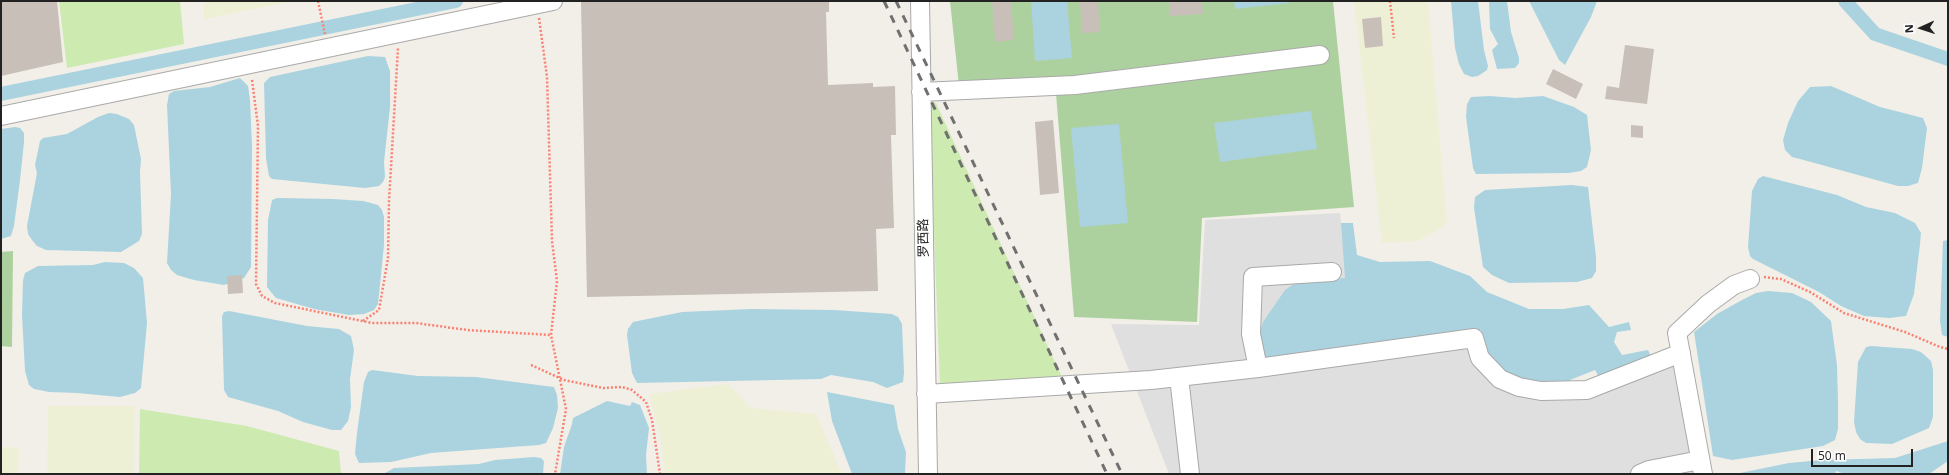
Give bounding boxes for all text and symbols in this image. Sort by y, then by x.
north arrow [1901,8,1941,48]
text: N [1901,24,1916,34]
street label: 罗西路 [916,218,932,258]
scale bar [1813,441,1915,467]
text: 50 m [1818,447,1846,464]

